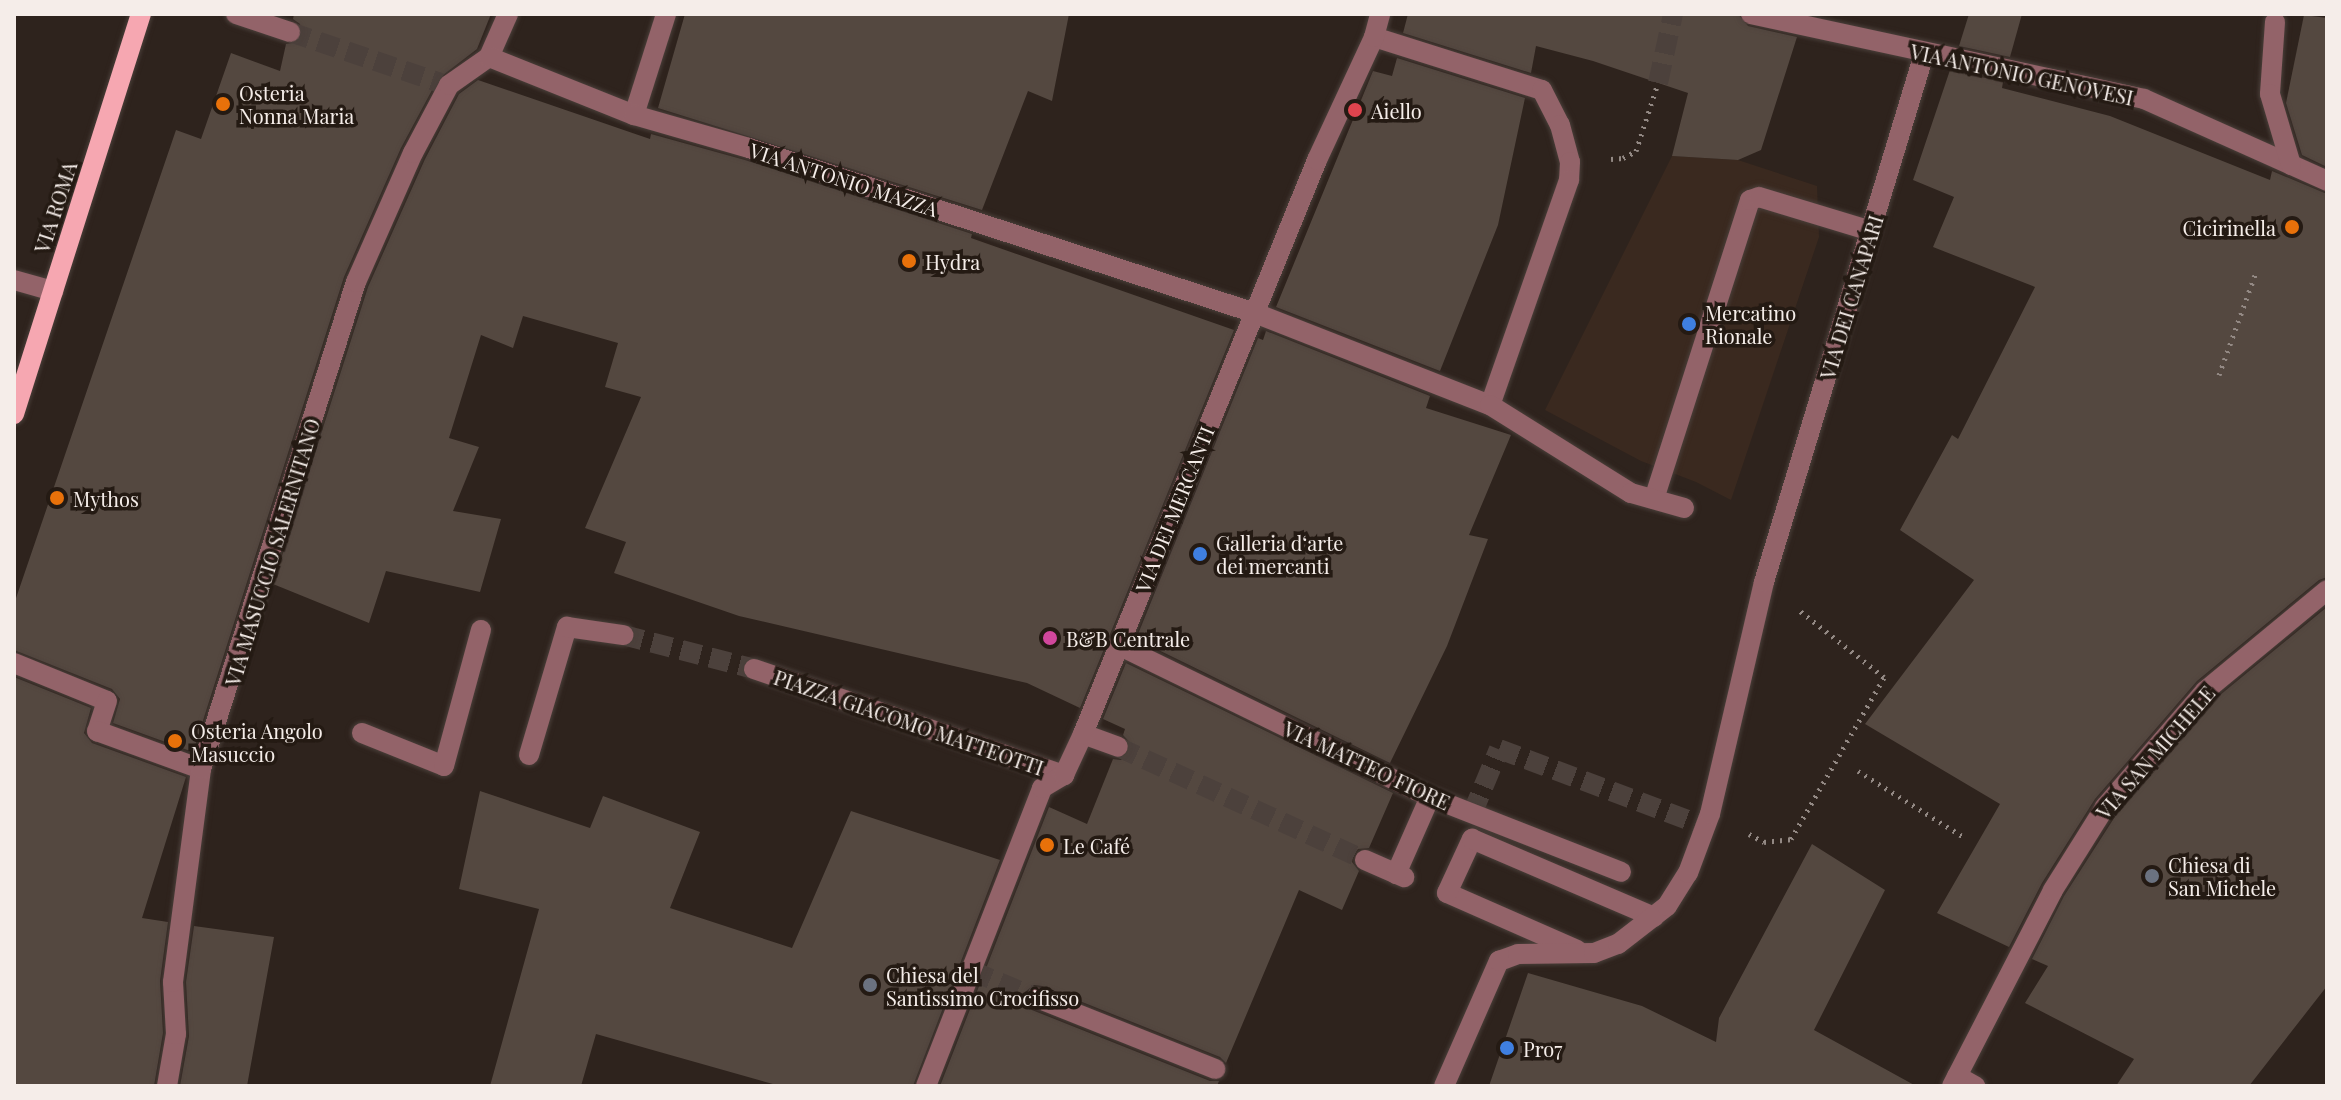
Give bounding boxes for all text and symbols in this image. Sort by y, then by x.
street label: VIA ANTONIO GENOVESI [1908,39,2136,109]
place label: Osteria Nonna Maria [239,80,355,127]
marker: Osteria Nonna Maria [214,95,232,113]
place label: Aiello [1371,98,1422,122]
marker: Aiello [1346,101,1364,119]
street label: VIA ANTONIO MAZZA [746,137,942,221]
street label: VIA ROMA [29,158,81,256]
street label: VIA DEI CANAPARI [1815,212,1887,382]
place label: Cicirinella [2183,215,2276,239]
marker: Cicirinella [2283,218,2301,236]
place label: Hydra [925,249,980,273]
marker: Hydra [900,252,918,270]
place label: Mercatino Rionale [1705,300,1796,347]
marker: Mercatino Rionale [1680,315,1698,333]
street label: VIA MASUCCIO SALERNITANO [220,415,324,689]
street label: VIA DEI MERCANTI [1130,422,1218,596]
place label: Mythos [73,486,139,510]
marker: Mythos [48,489,66,507]
place label: Galleria d‘arte dei mercanti [1216,530,1344,577]
marker: Galleria d‘arte dei mercanti [1191,545,1209,563]
place label: B&B Centrale [1066,626,1190,650]
marker: B&B Centrale [1041,629,1059,647]
street label: PIAZZA GIACOMO MATTEOTTI [771,664,1047,780]
street label: VIA SAN MICHELE [2091,681,2219,823]
street label: VIA MATTEO FIORE [1280,716,1454,814]
place label: Osteria Angolo Masuccio [191,718,324,765]
marker: Osteria Angolo Masuccio [166,732,184,750]
place label: Le Café [1063,833,1130,857]
marker: Le Café [1038,836,1056,854]
place label: Chiesa di San Michele [2168,852,2276,899]
marker: Chiesa di San Michele [2143,867,2161,885]
place label: Chiesa del Santissimo Crocifisso [886,962,1079,1009]
marker: Chiesa del Santissimo Crocifisso [861,976,879,994]
place label: Pro7 [1523,1036,1562,1060]
marker: Pro7 [1498,1039,1516,1057]

